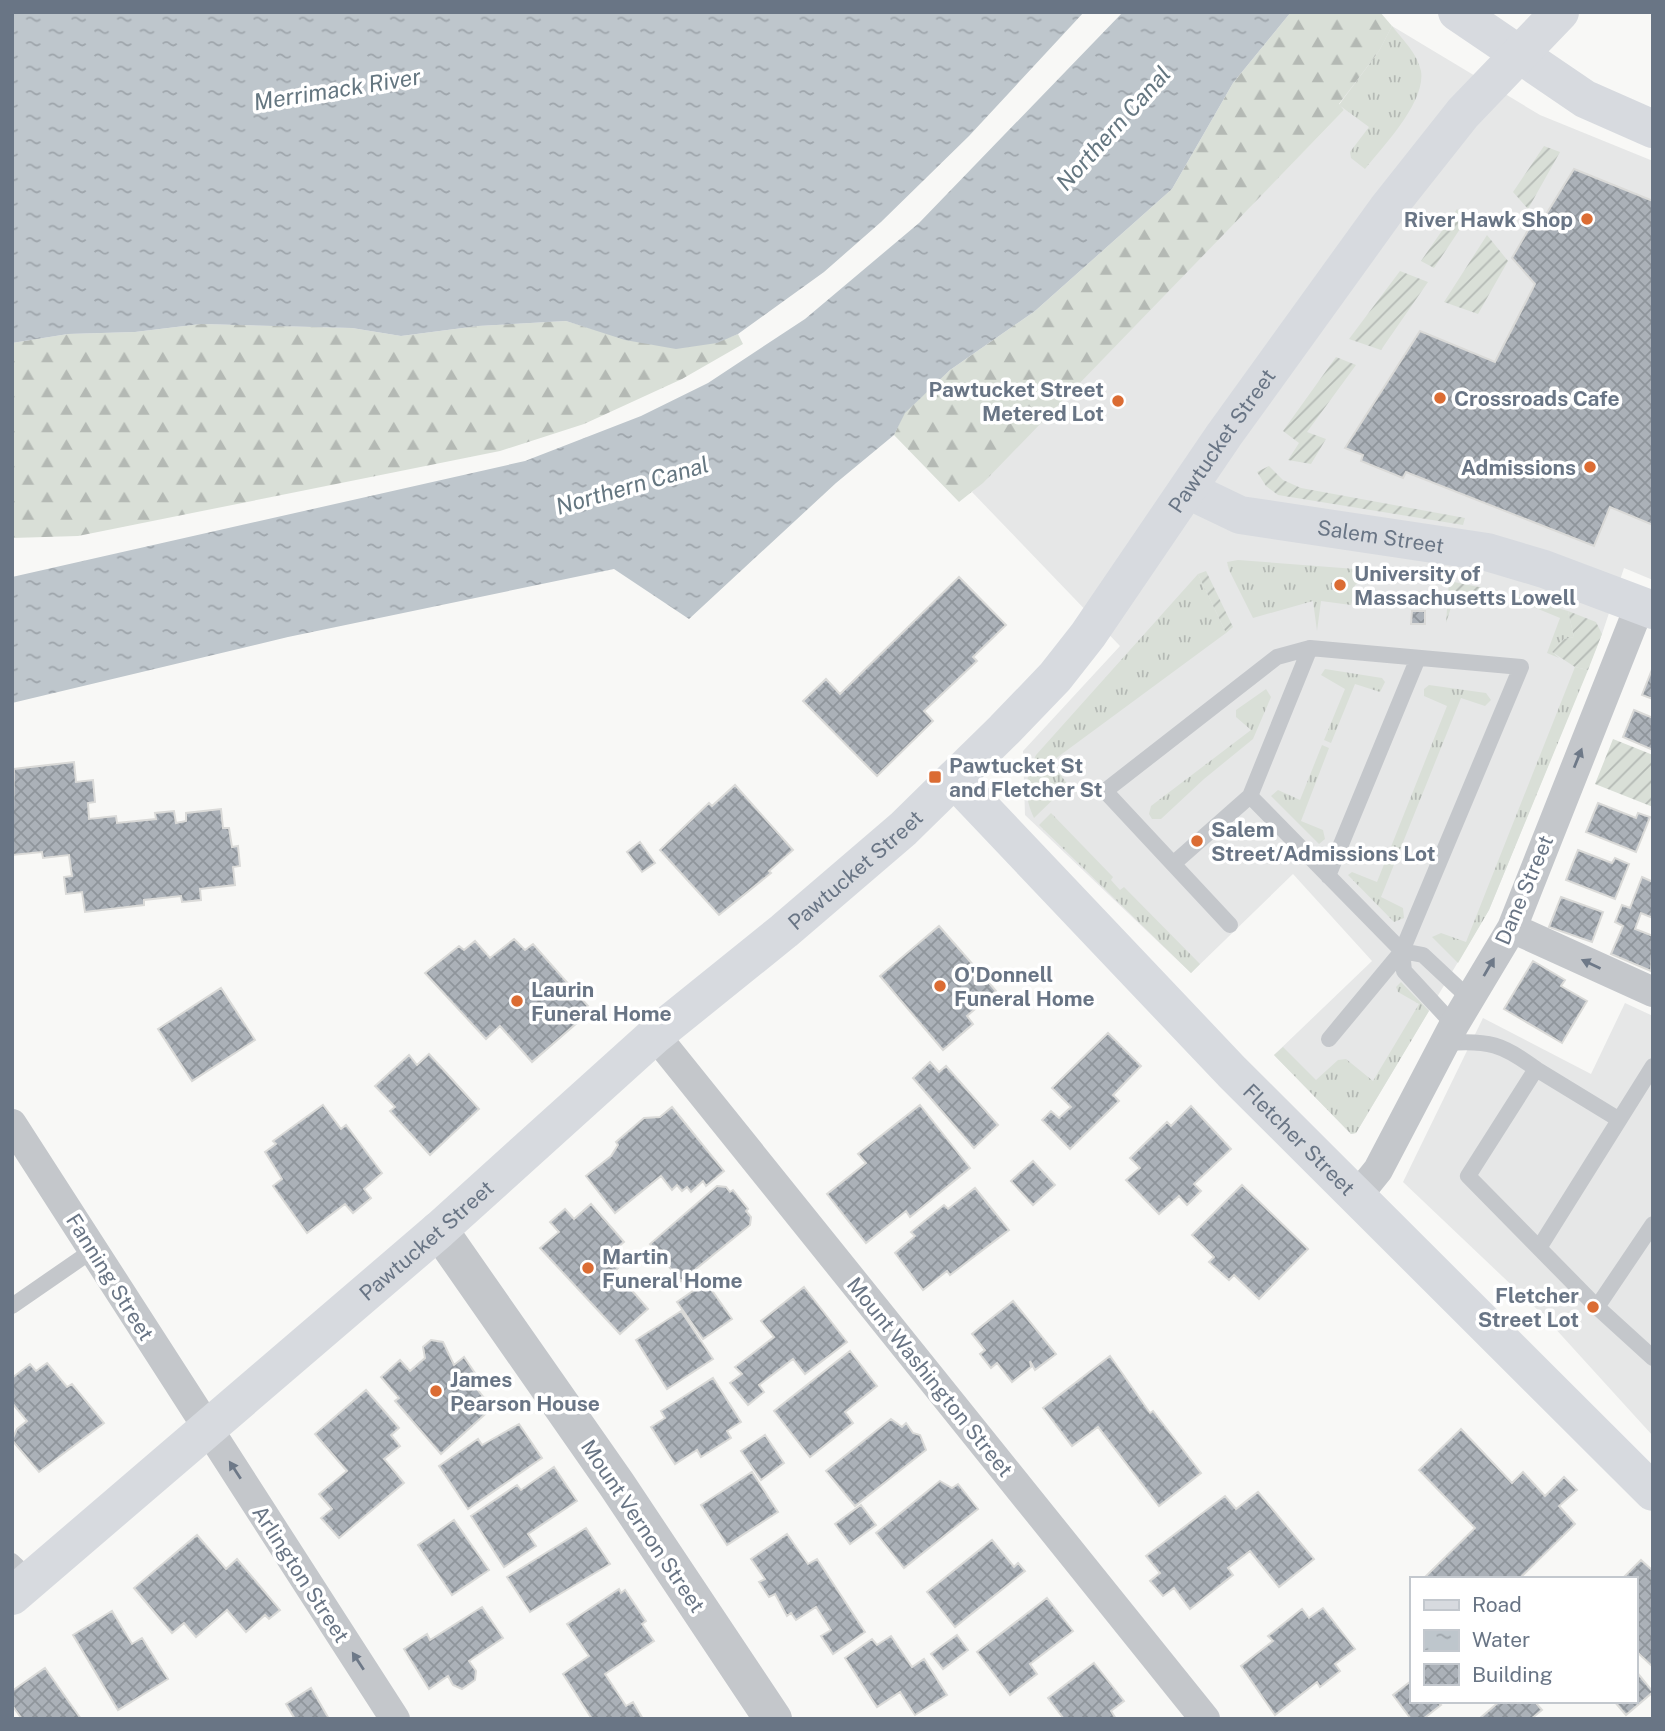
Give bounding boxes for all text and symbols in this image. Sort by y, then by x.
water label: Northern Canal [1050,60,1176,196]
water label: Merrimack River [251,62,423,116]
place label: River Hawk Shop [1404,207,1573,232]
marker: River Hawk Shop [1579,211,1595,227]
street label: Pawtucket Street [1162,364,1280,517]
place label: Pawtucket Street Metered Lot [928,377,1104,426]
place label: Crossroads Cafe [1454,386,1620,411]
marker: Crossroads Cafe [1432,390,1448,406]
marker: Pawtucket Street Metered Lot [1110,393,1126,409]
water label: Northern Canal [552,450,712,520]
place label: Admissions [1461,455,1576,480]
marker: Admissions [1582,459,1598,475]
street label: Salem Street [1316,514,1446,558]
place label: University of Massachusetts Lowell [1354,561,1576,610]
marker: University of Massachusetts Lowell [1332,577,1348,593]
one-way arrow [1573,747,1584,768]
place label: Pawtucket St and Fletcher St [949,753,1103,802]
marker: Pawtucket St and Fletcher St [927,769,943,785]
street label: Pawtucket Street [783,805,928,935]
place label: Salem Street/Admissions Lot [1211,817,1436,866]
street label: Dane Street [1490,831,1558,949]
marker: Salem Street/Admissions Lot [1189,833,1205,849]
one-way arrow [1483,957,1495,976]
one-way arrow [1581,958,1601,970]
place label: O'Donnell Funeral Home [954,962,1095,1011]
place label: Laurin Funeral Home [531,977,672,1026]
marker: O'Donnell Funeral Home [932,978,948,994]
marker: Laurin Funeral Home [509,993,525,1009]
street label: Fletcher Street [1238,1078,1360,1200]
street label: Pawtucket Street [354,1175,498,1305]
street label: Fanning Street [61,1209,159,1345]
place label: Martin Funeral Home [602,1244,743,1293]
marker: Martin Funeral Home [580,1260,596,1276]
street label: Mount Washington Street [842,1272,1018,1482]
place label: Fletcher Street Lot [1478,1283,1579,1332]
marker: Fletcher Street Lot [1585,1299,1601,1315]
place label: James Pearson House [450,1367,600,1416]
marker: James Pearson House [428,1383,444,1399]
street label: Mount Vernon Street [576,1435,710,1617]
one-way arrow [228,1460,241,1480]
street label: Arlington Street [247,1501,355,1647]
legend [1410,1577,1637,1703]
text: Road [1472,1592,1522,1617]
text: Water [1472,1627,1530,1652]
one-way arrow [351,1652,364,1671]
text: Building [1472,1662,1553,1687]

